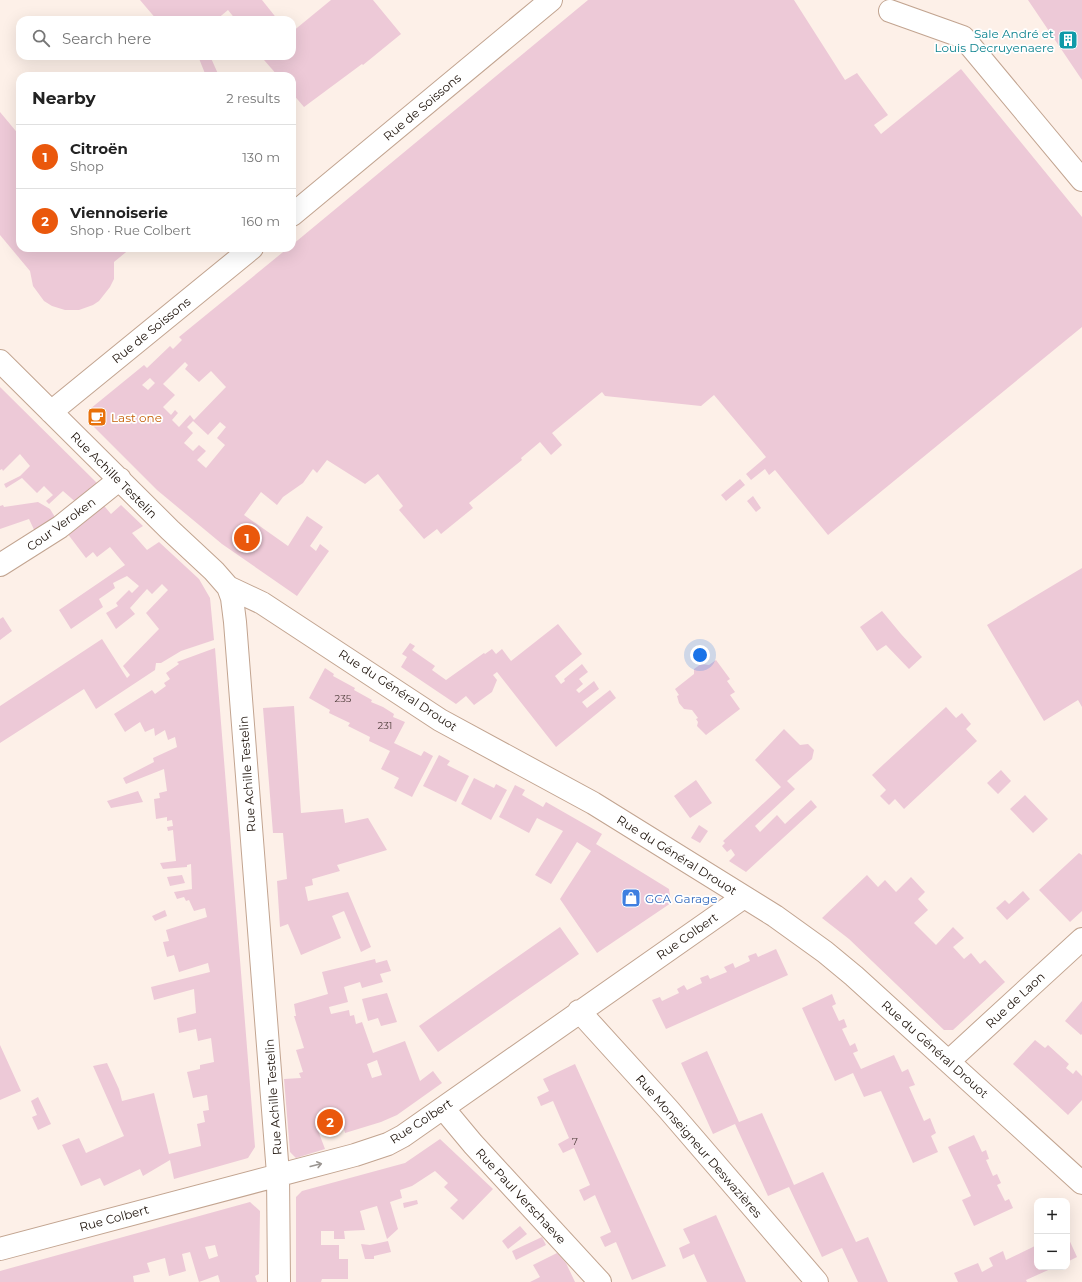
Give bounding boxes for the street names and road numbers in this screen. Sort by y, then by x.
street label: Rue de Soissons [380,70,464,144]
street label: Rue de Soissons [109,294,194,366]
street label: Rue Achille Testelin [68,429,160,521]
street label: Cour Veroken [24,494,98,554]
street label: Rue du Général Drouot [336,646,460,734]
street label: Rue Achille Testelin [235,715,259,833]
street label: Rue du Général Drouot [614,812,740,898]
street label: Rue Colbert [653,909,721,963]
street label: Rue de Laon [982,969,1048,1031]
street label: Rue du Général Drouot [878,997,992,1101]
street label: Rue Achille Testelin [261,1038,285,1156]
street label: Rue Monseigneur Deswazières [633,1071,765,1221]
street label: Rue Colbert [387,1095,455,1147]
street label: Rue Paul Verschaeve [473,1145,569,1247]
street label: Rue Colbert [78,1201,151,1234]

